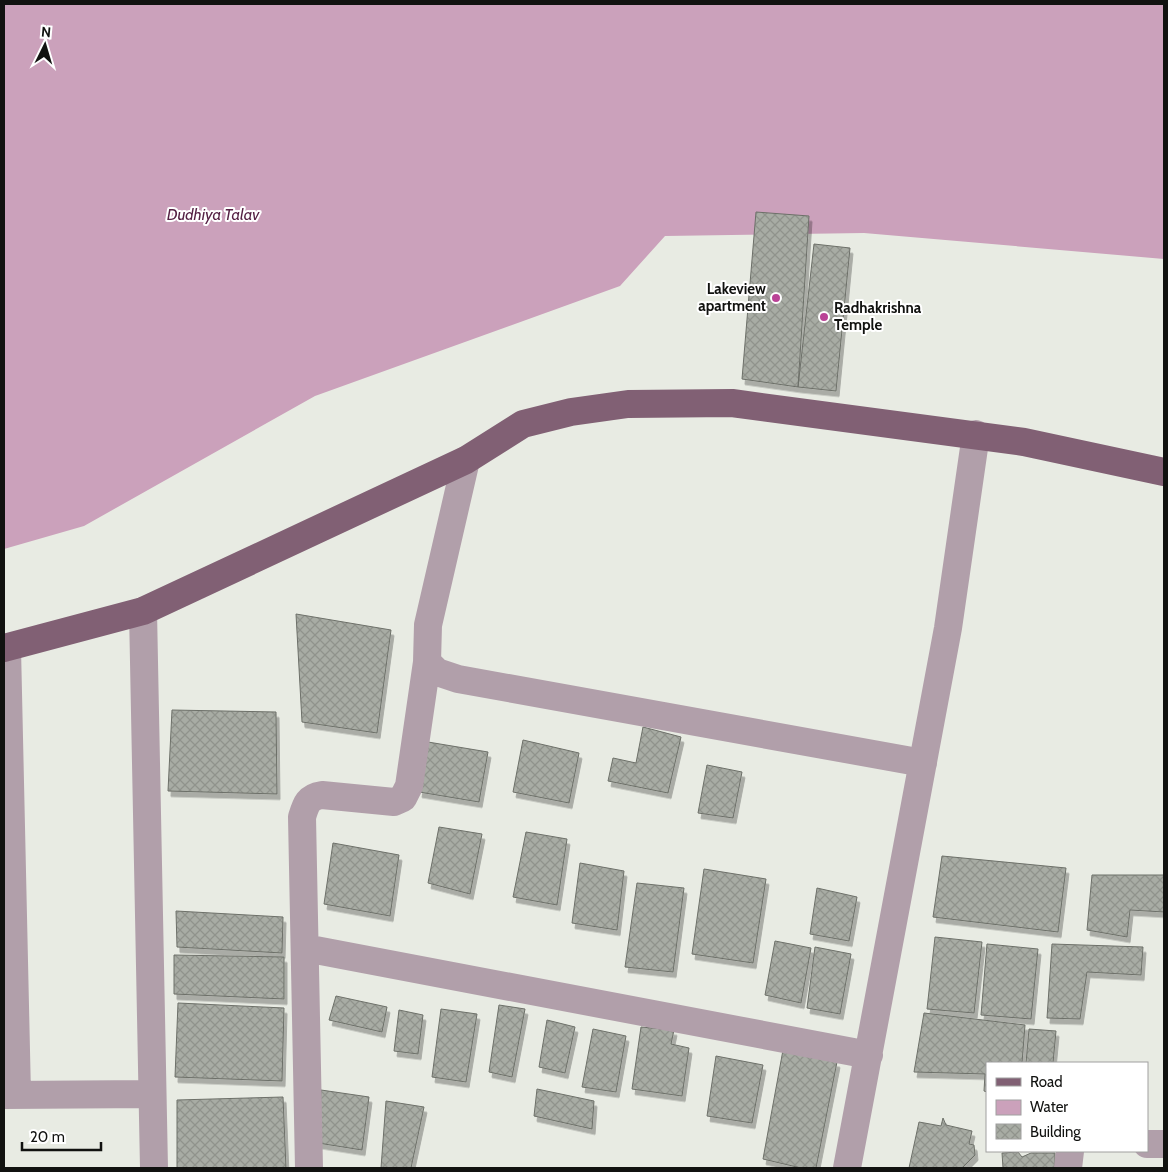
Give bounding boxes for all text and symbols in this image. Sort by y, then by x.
north arrow [20,20,70,70]
text: N [40,23,52,41]
water label: Dudhiya Talav [167,205,260,224]
place label: Lakeview apartment [698,280,766,315]
marker: Lakeview apartment [770,292,782,304]
place label: Radhakrishna Temple [834,299,922,334]
marker: Radhakrishna Temple [818,311,830,323]
legend [986,1062,1148,1152]
text: Road [1030,1073,1063,1091]
text: Water [1030,1098,1068,1116]
scale bar [22,1120,101,1152]
text: Building [1030,1123,1081,1141]
text: 20 m [30,1128,65,1146]

